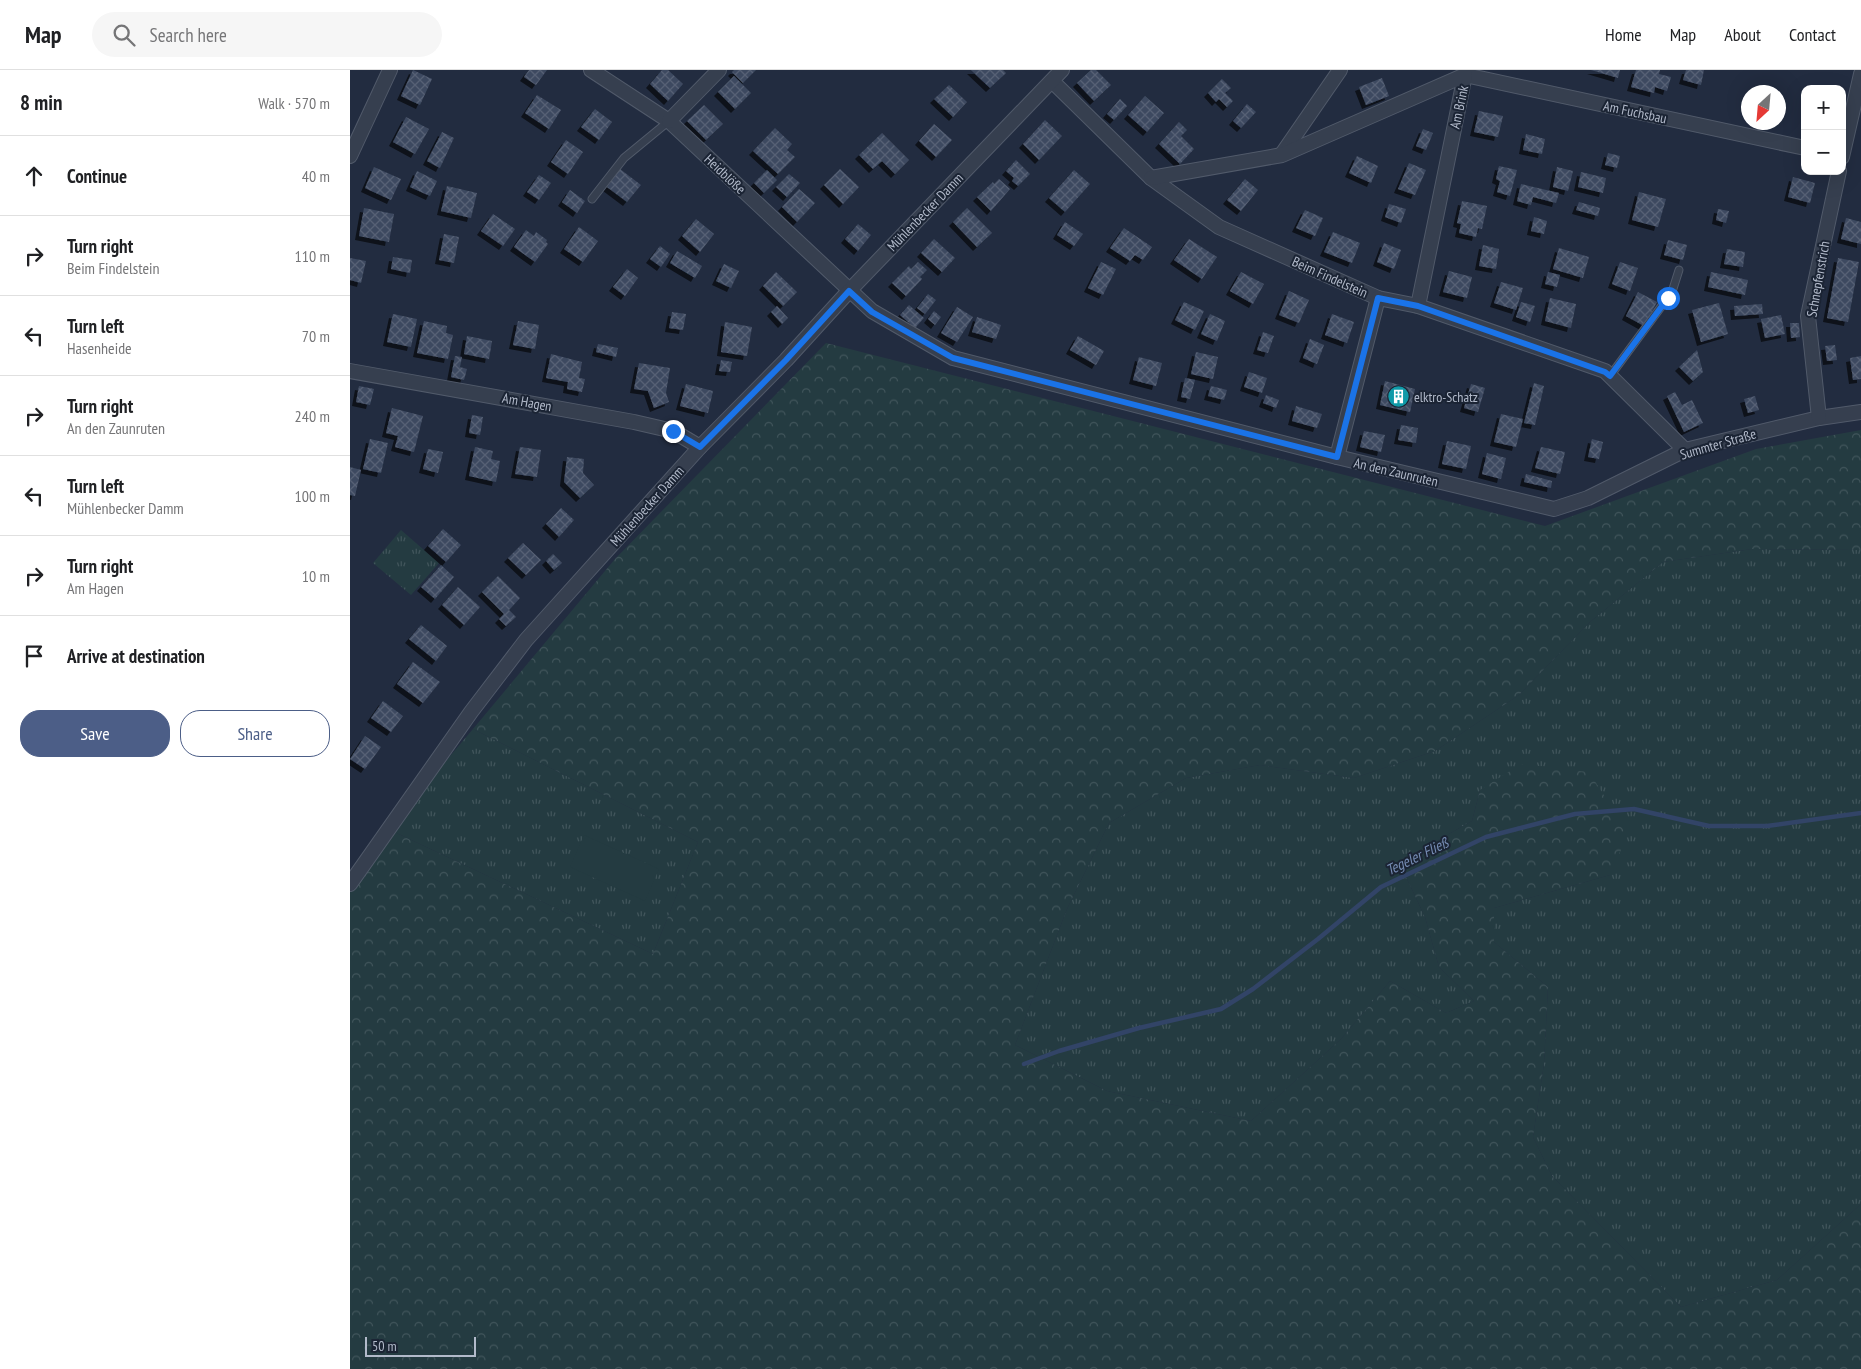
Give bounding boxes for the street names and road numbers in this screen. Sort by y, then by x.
street label: Am Brink [1446,83,1472,130]
street label: Am Fuchsbau [1602,97,1668,127]
street label: Heidblöße [700,150,750,198]
street label: Mühlenbecker Damm [883,169,967,255]
street label: Schnepfenstrich [1802,240,1834,318]
street label: Beim Findelstein [1289,252,1371,302]
street label: Am Hagen [501,389,553,415]
street label: Summter Straße [1678,424,1758,463]
street label: An den Zaunruten [1352,454,1440,490]
street label: Mühlenbecker Damm [606,462,688,550]

